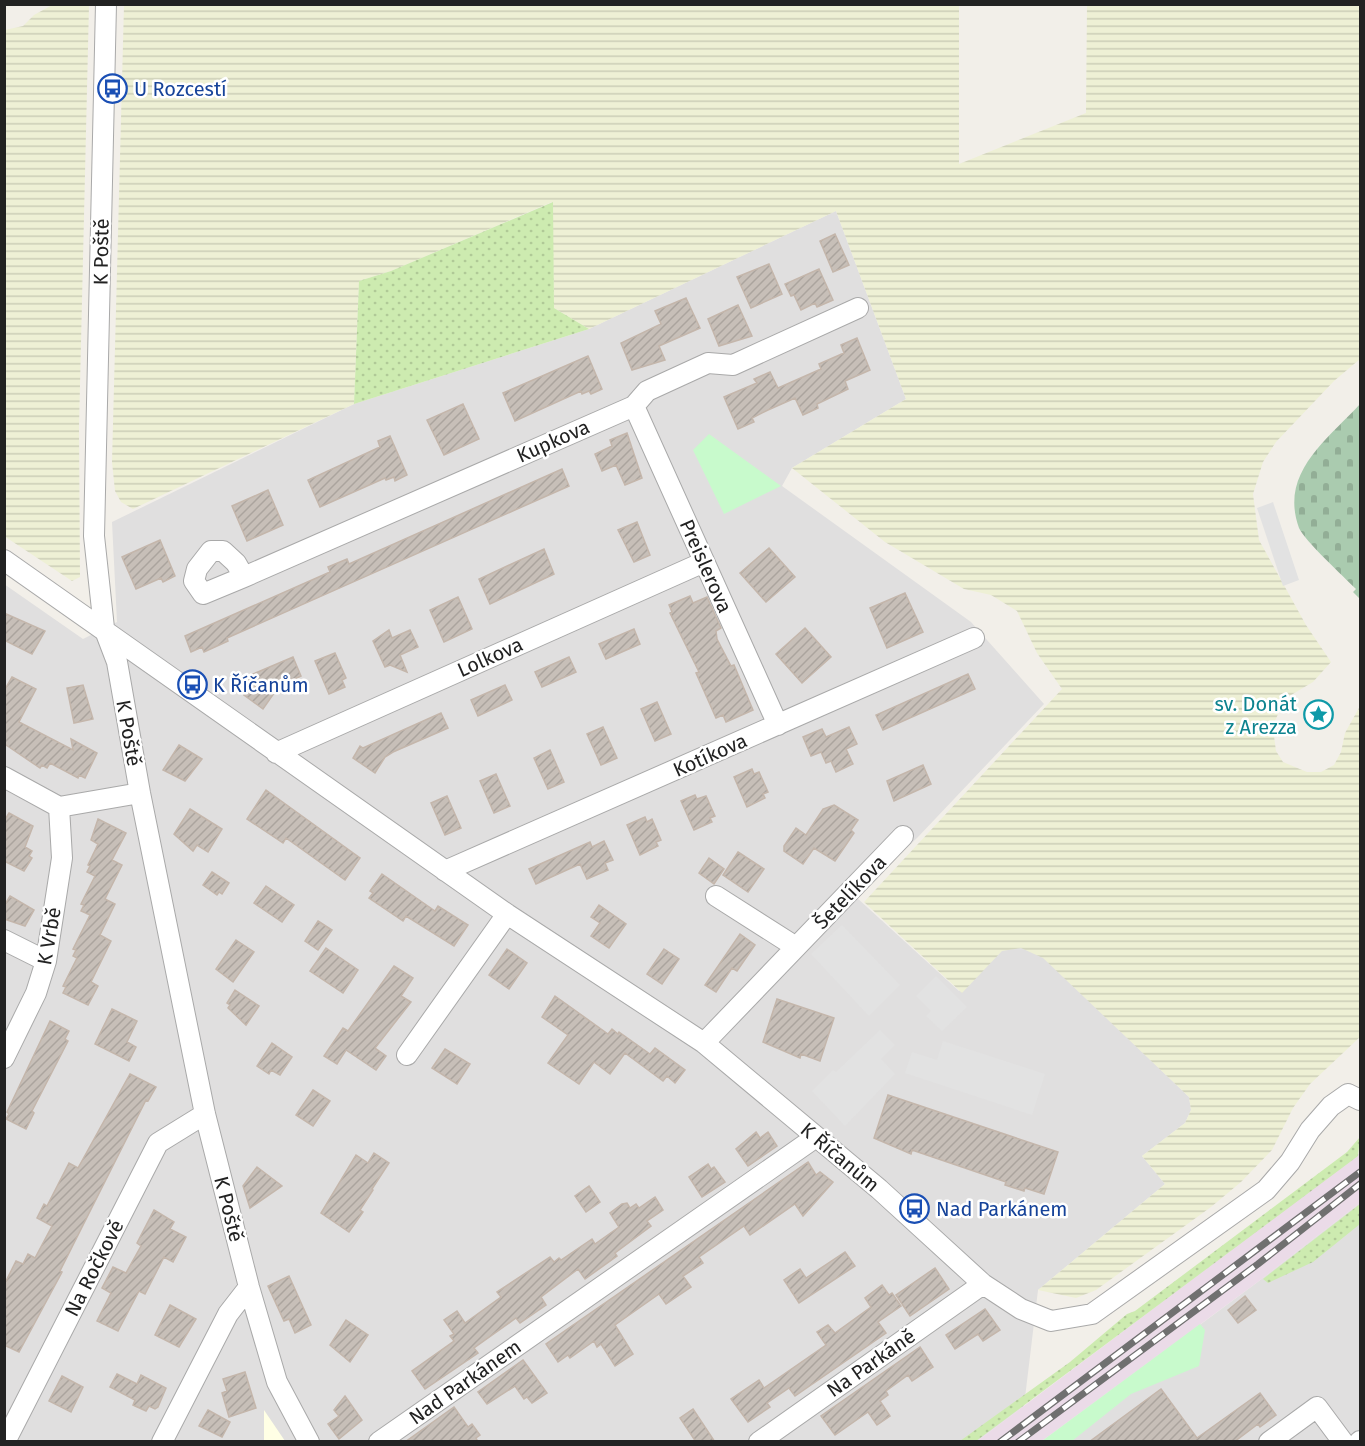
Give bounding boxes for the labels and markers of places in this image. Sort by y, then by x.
bus stop icon: U Rozcestí [97,73,129,105]
place label: U Rozcestí [134,77,227,101]
bus stop icon: K Říčanům [176,669,208,701]
place label: K Říčanům [213,673,309,697]
place label: sv. Donát z Arezza [1214,692,1298,739]
place icon: sv. Donát z Arezza [1302,699,1334,731]
bus stop icon: Nad Parkánem [899,1193,931,1225]
place label: Nad Parkánem [936,1197,1068,1221]

